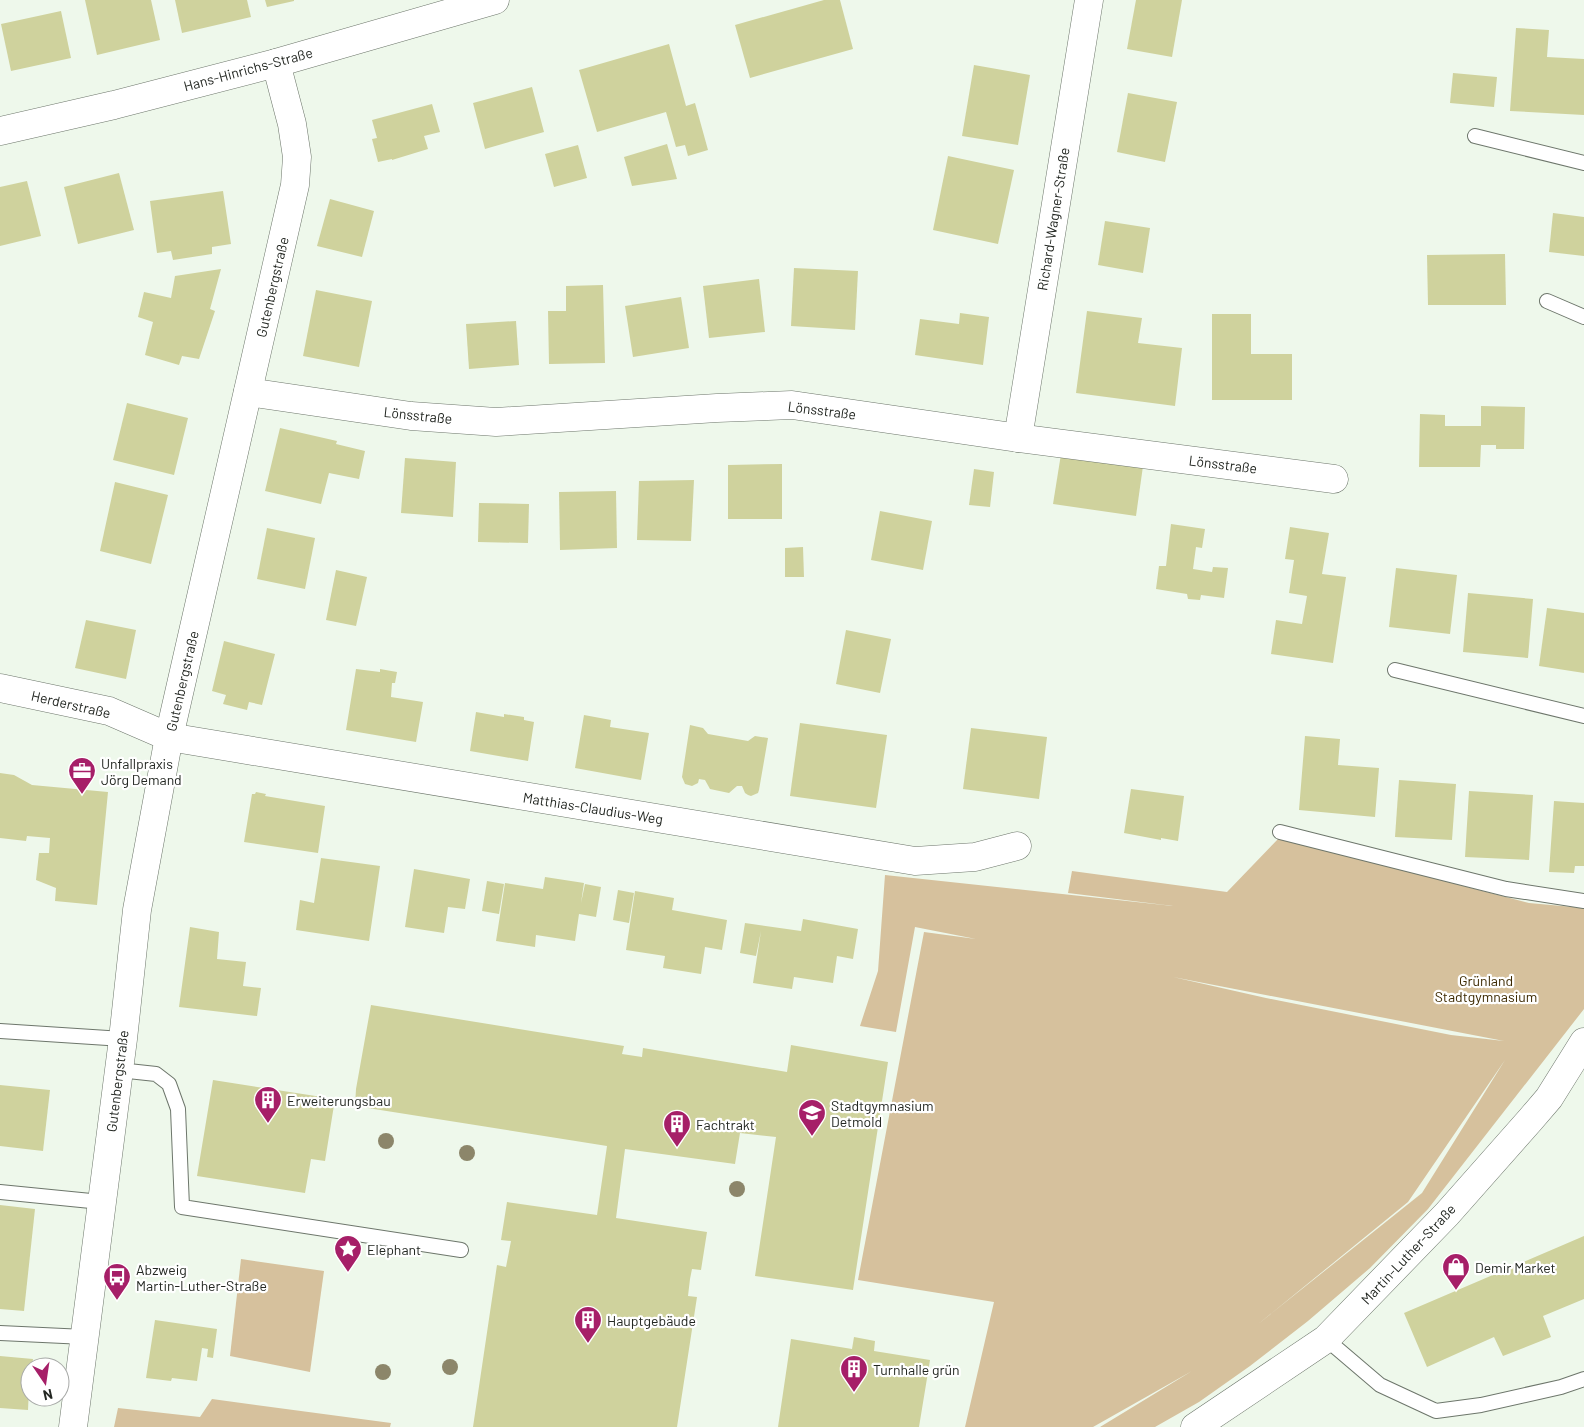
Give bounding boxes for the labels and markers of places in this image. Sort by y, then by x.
place label: Unfallpraxis Jörg Demand [101,755,182,788]
office icon: Unfallpraxis Jörg Demand [67,756,97,795]
building icon: Erweiterungsbau [253,1085,283,1124]
place label: Erweiterungsbau [287,1092,391,1109]
place label: Stadtgymnasium Detmold [831,1097,934,1130]
school or university icon: Stadtgymnasium Detmold [797,1098,827,1137]
building icon: Fachtrakt [662,1109,692,1148]
place label: Fachtrakt [696,1116,755,1133]
place icon: Elephant [333,1234,363,1273]
place label: Elephant [367,1241,421,1258]
shop icon: Demir Market [1441,1252,1471,1291]
place label: Demir Market [1475,1259,1556,1276]
place label: Abzweig Martin-Luther-Straße [136,1261,267,1294]
bus stop icon: Abzweig Martin-Luther-Straße [102,1262,132,1301]
building icon: Hauptgebäude [573,1305,603,1344]
place label: Hauptgebäude [607,1312,696,1329]
building icon: Turnhalle grün [839,1354,869,1393]
place label: Turnhalle grün [873,1361,960,1378]

